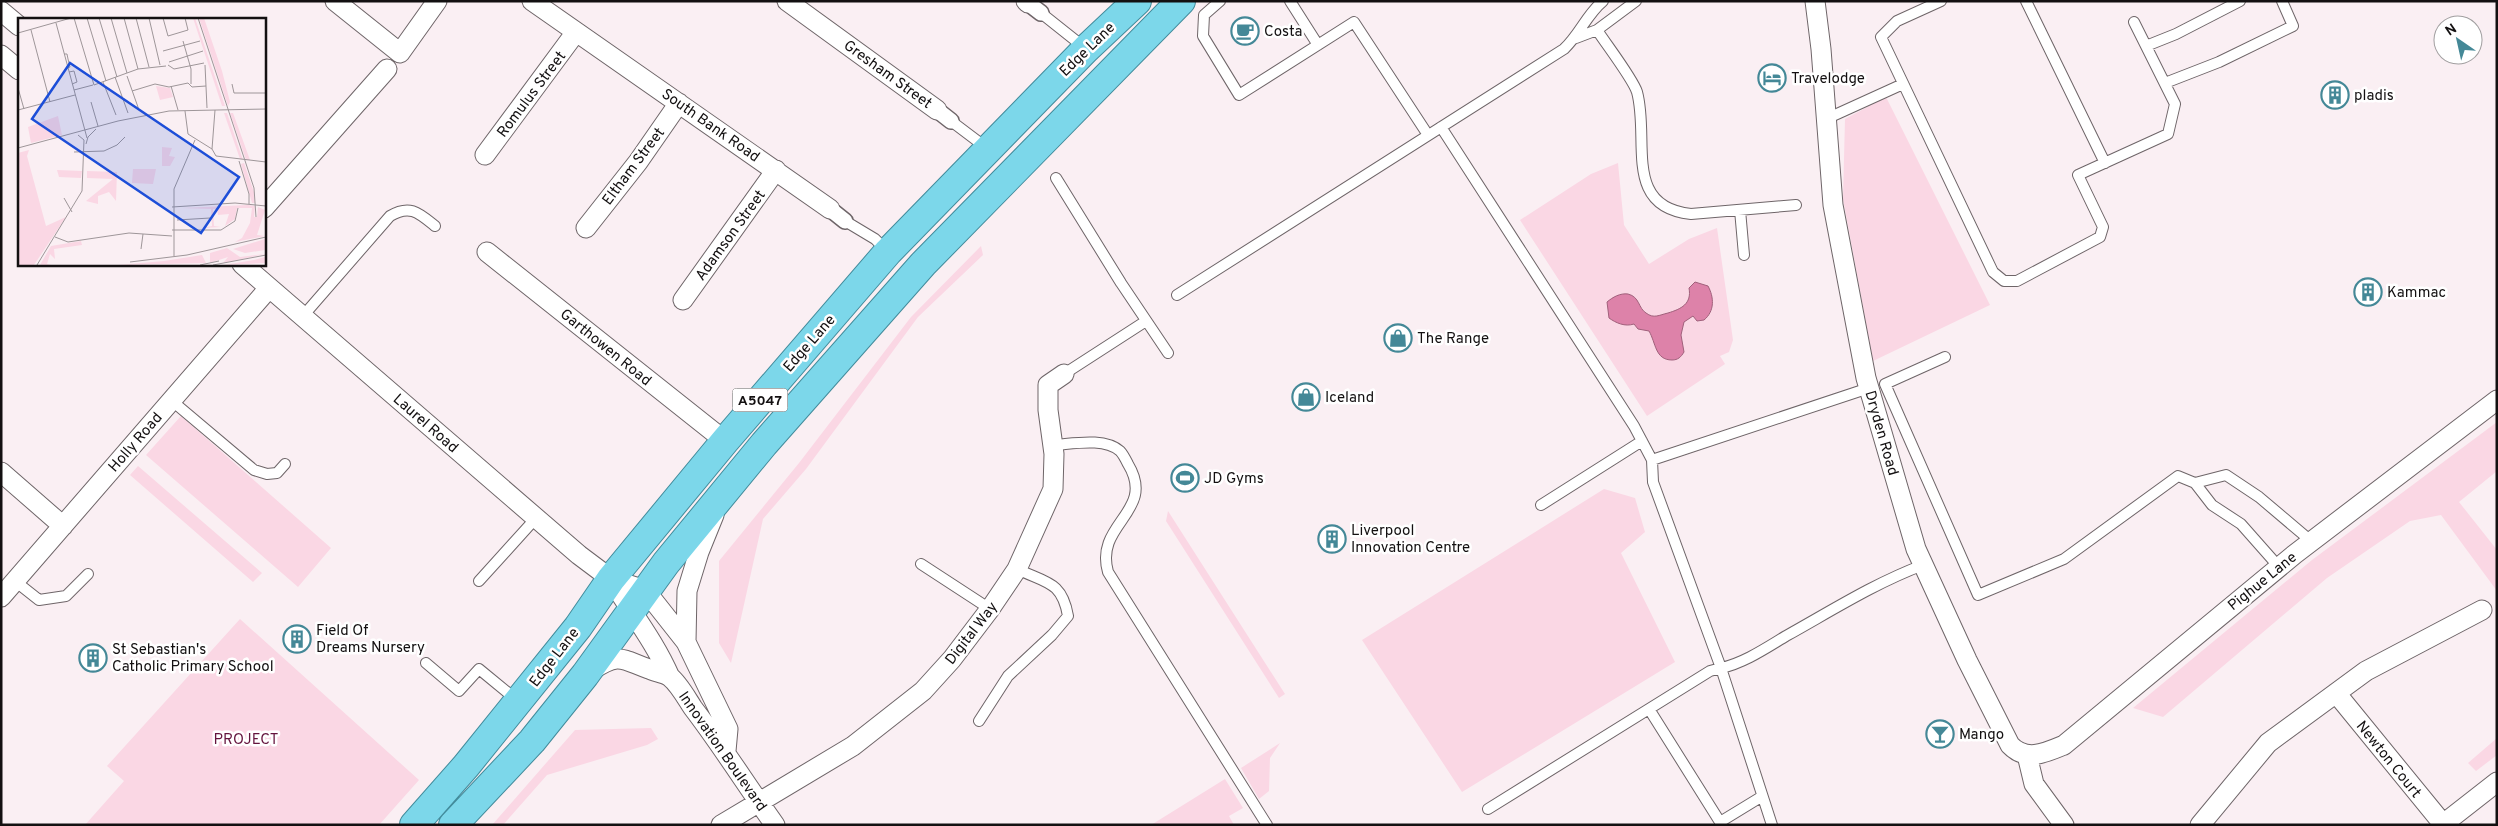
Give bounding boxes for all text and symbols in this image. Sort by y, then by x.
north arrow [2433,15,2483,65]
cafe icon: Costa [1230,16,1260,46]
inset map [18,18,265,265]
street label: Edge Lane [1056,19,1120,81]
text: N [2443,21,2460,40]
place label: Costa [1264,23,1302,42]
street label: Gresham Street [839,37,935,114]
street label: Romulus Street [494,48,571,142]
hotel icon: Travelodge [1757,63,1787,93]
place label: Travelodge [1791,70,1865,89]
building icon: pladis [2320,80,2350,110]
street label: South Bank Road [657,85,763,167]
place label: pladis [2354,87,2394,106]
street label: Eltham Street [599,124,670,210]
street label: Adamson Street [692,187,771,285]
building icon: Kammac [2353,277,2383,307]
place label: Kammac [2387,284,2446,303]
street label: Garthowen Road [555,305,655,391]
street label: Edge Lane [780,311,840,377]
shop icon: The Range [1383,323,1413,353]
place label: The Range [1417,330,1489,349]
shop icon: Iceland [1291,382,1321,412]
road number: A5047 [732,388,788,412]
place label: Iceland [1325,389,1374,408]
street label: Dryden Road [1859,389,1902,478]
street label: Laurel Road [388,391,462,458]
street label: Holly Road [105,409,167,477]
sports icon: JD Gyms [1170,463,1200,493]
place label: JD Gyms [1204,470,1264,489]
place label: Liverpool Innovation Centre [1351,522,1470,558]
building icon: Liverpool Innovation Centre [1317,524,1347,554]
street label: Pighue Lane [2225,549,2301,616]
street label: Digital Way [942,599,1003,669]
place label: Field Of Dreams Nursery [316,622,425,658]
building icon: Field Of Dreams Nursery [282,624,312,654]
street label: Edge Lane [526,624,584,691]
place label: St Sebastian's Catholic Primary School [112,641,274,677]
building icon: St Sebastian's Catholic Primary School [78,643,108,673]
street label: Innovation Boulevard [673,688,770,816]
street label: Newton Court [2351,718,2425,802]
bar icon: Mango [1925,719,1955,749]
place label: Mango [1959,726,2004,745]
park label: PROJECT [213,731,279,750]

